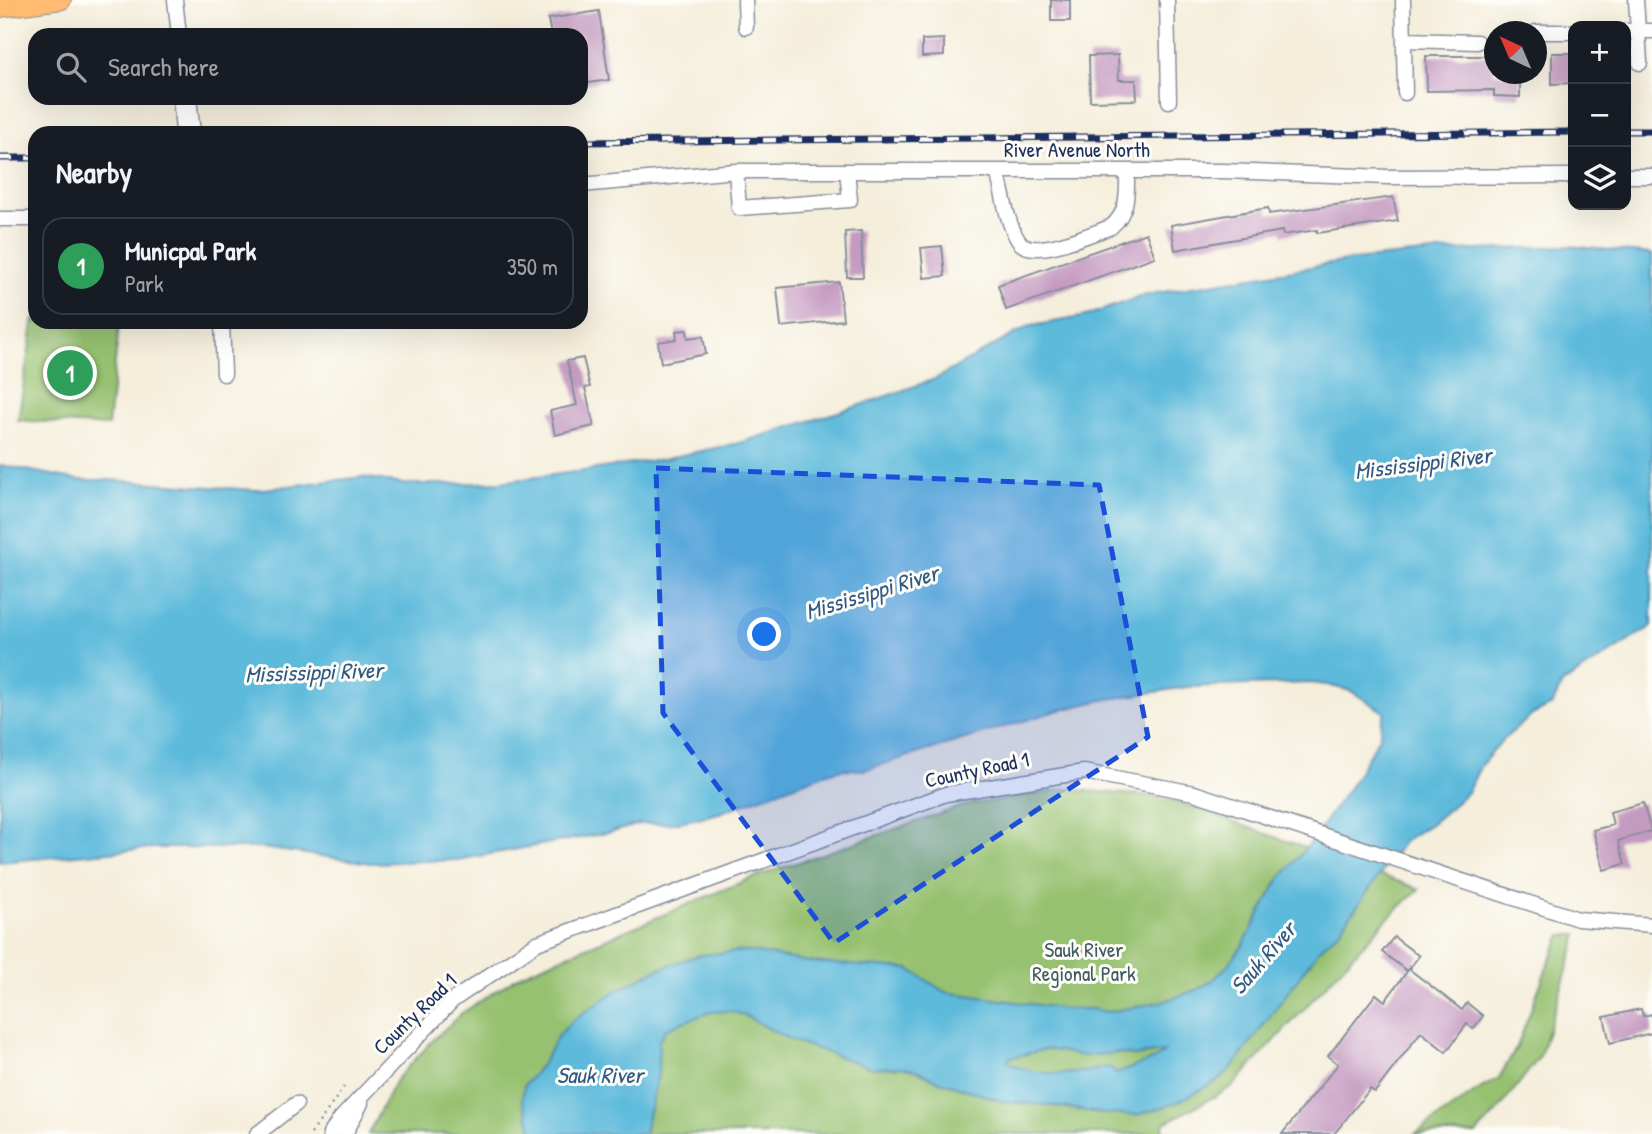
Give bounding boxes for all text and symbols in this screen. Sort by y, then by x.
north arrow [1484,21,1547,84]
map controls [1568,21,1631,210]
button: + [1568,21,1631,84]
search box [28,28,588,105]
icon: search [52,48,90,86]
text: Search here [108,49,219,84]
button: − [1568,84,1631,147]
street label: River Avenue North [1004,135,1150,164]
button: layers [1568,147,1631,210]
text: Nearby [56,152,132,192]
text: Municpal Park [125,233,256,268]
text: 1 [77,251,85,282]
text: 350 m [507,251,558,282]
text: Park [125,268,163,299]
pin: 1 [47,347,93,399]
water label: Mississippi River [1353,438,1496,487]
water label: Mississippi River [802,556,945,627]
your location [747,617,781,651]
water label: Mississippi River [245,654,386,690]
street label: County Road 1 [922,744,1032,795]
water label: Sauk River [1223,913,1305,1000]
park label: Sauk River Regional Park [1032,935,1136,988]
street label: County Road 1 [367,967,463,1061]
water label: Sauk River [557,1059,646,1090]

